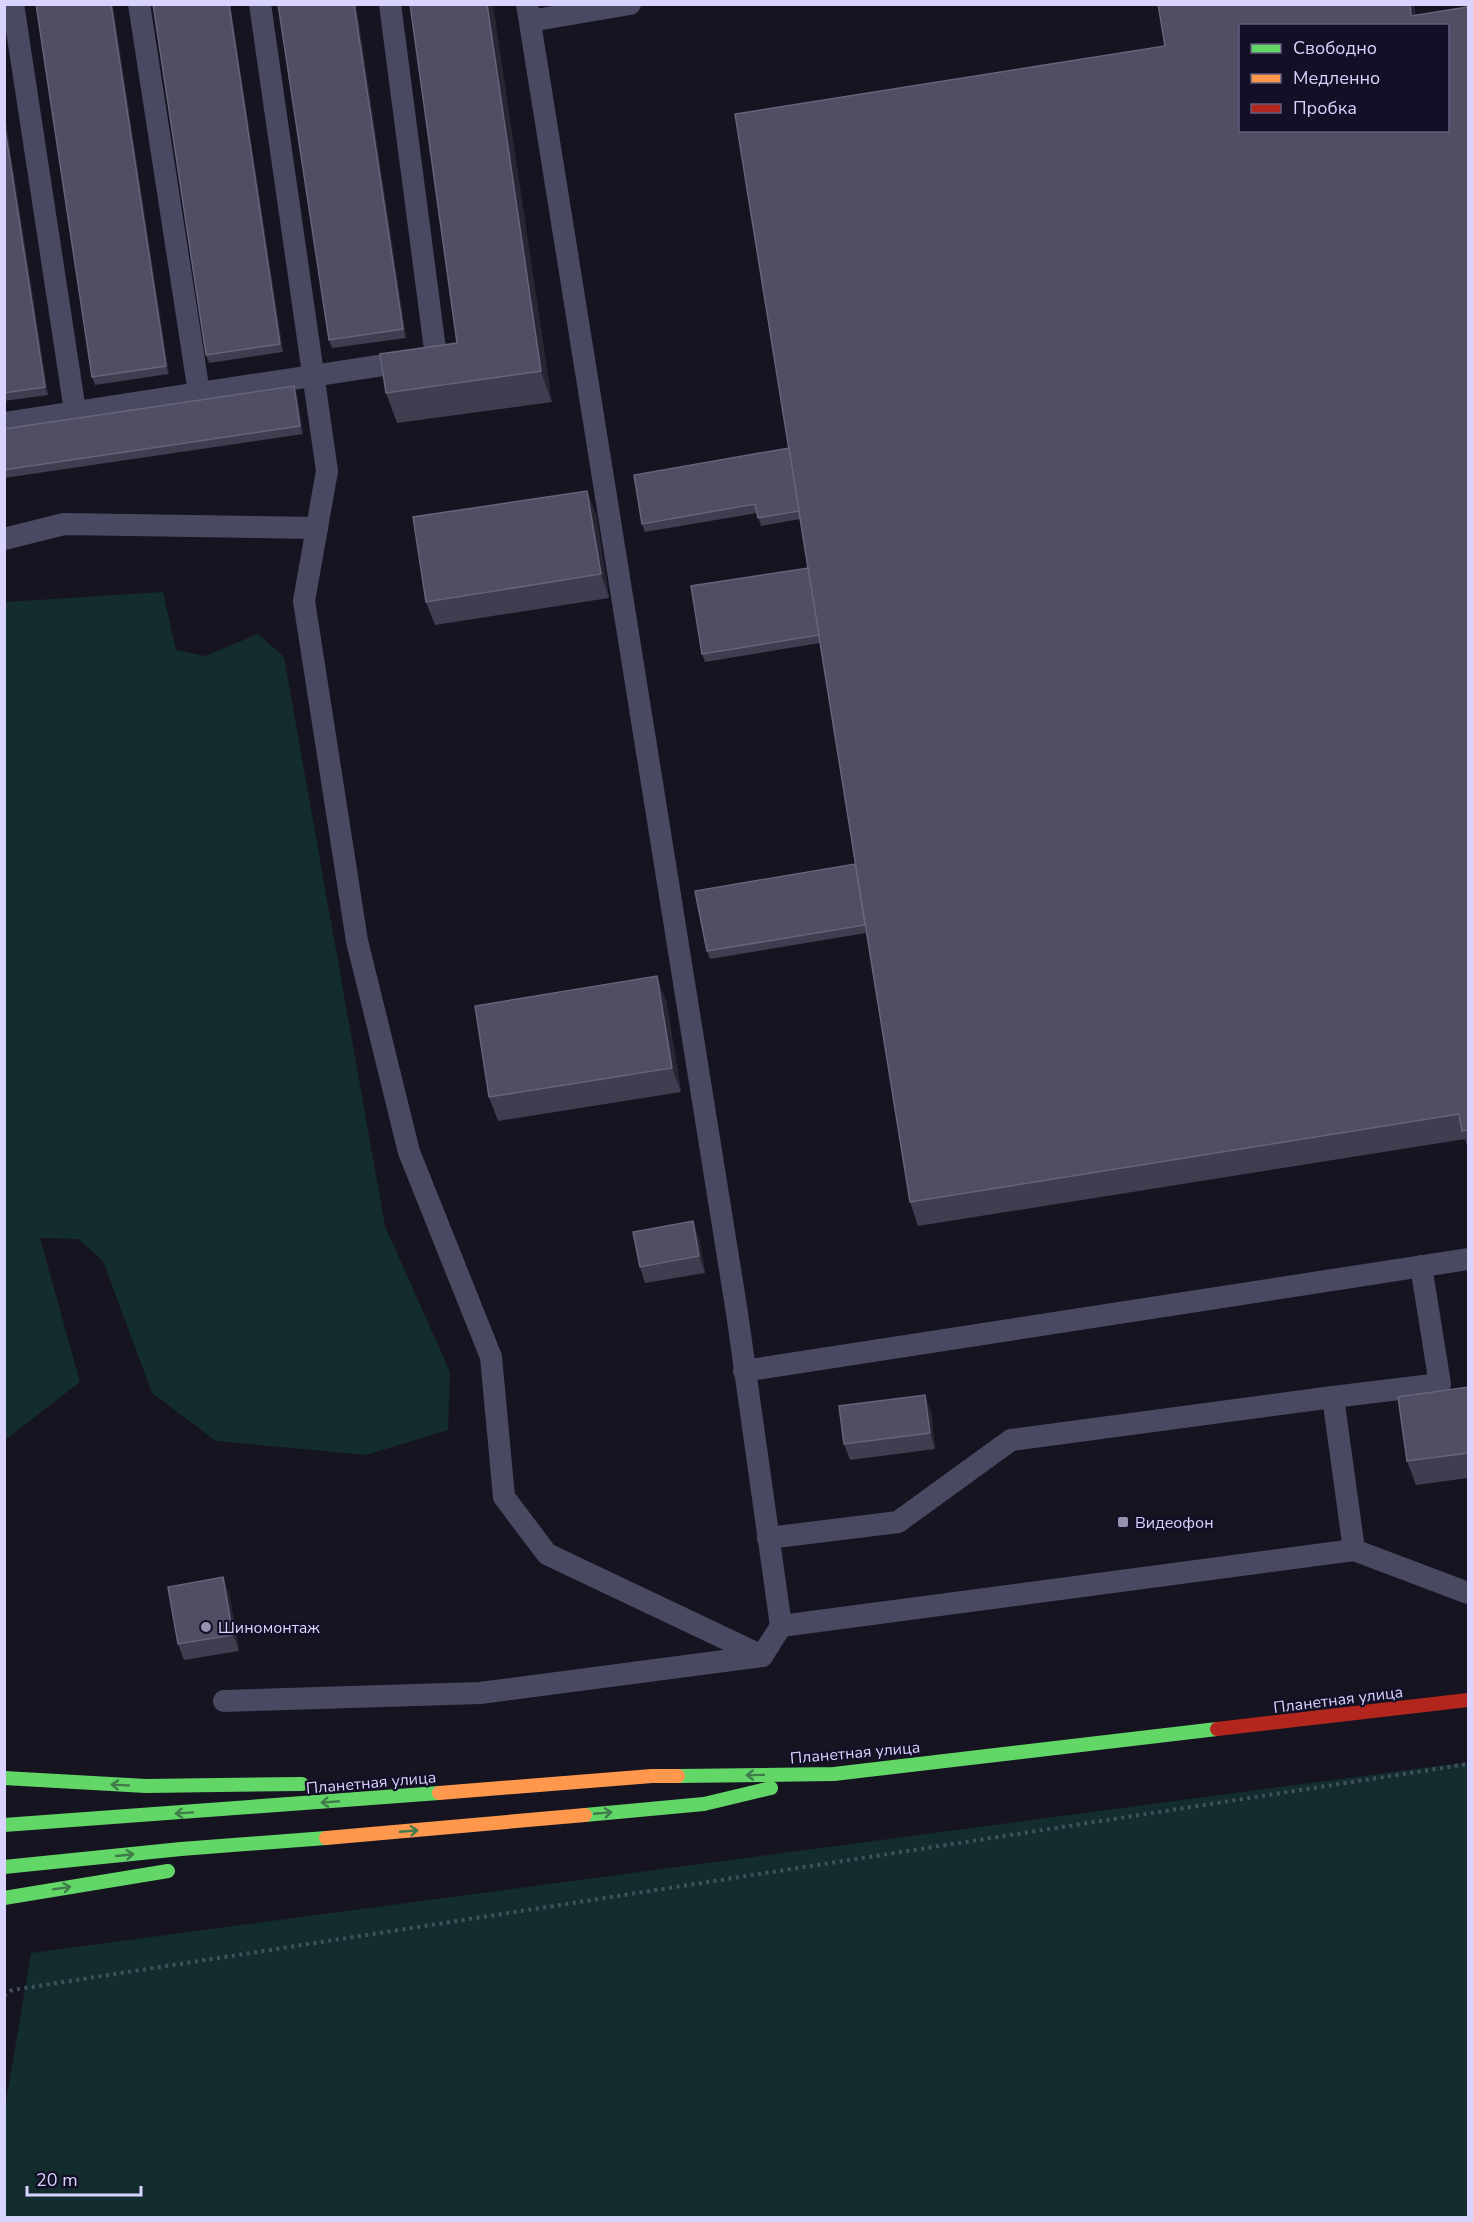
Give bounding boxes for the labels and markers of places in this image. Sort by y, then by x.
place label: Видеофон [1135,1512,1214,1534]
marker: Видеофон [1116,1515,1130,1529]
place label: Шиномонтаж [218,1617,320,1639]
marker: Шиномонтаж [199,1620,213,1634]

